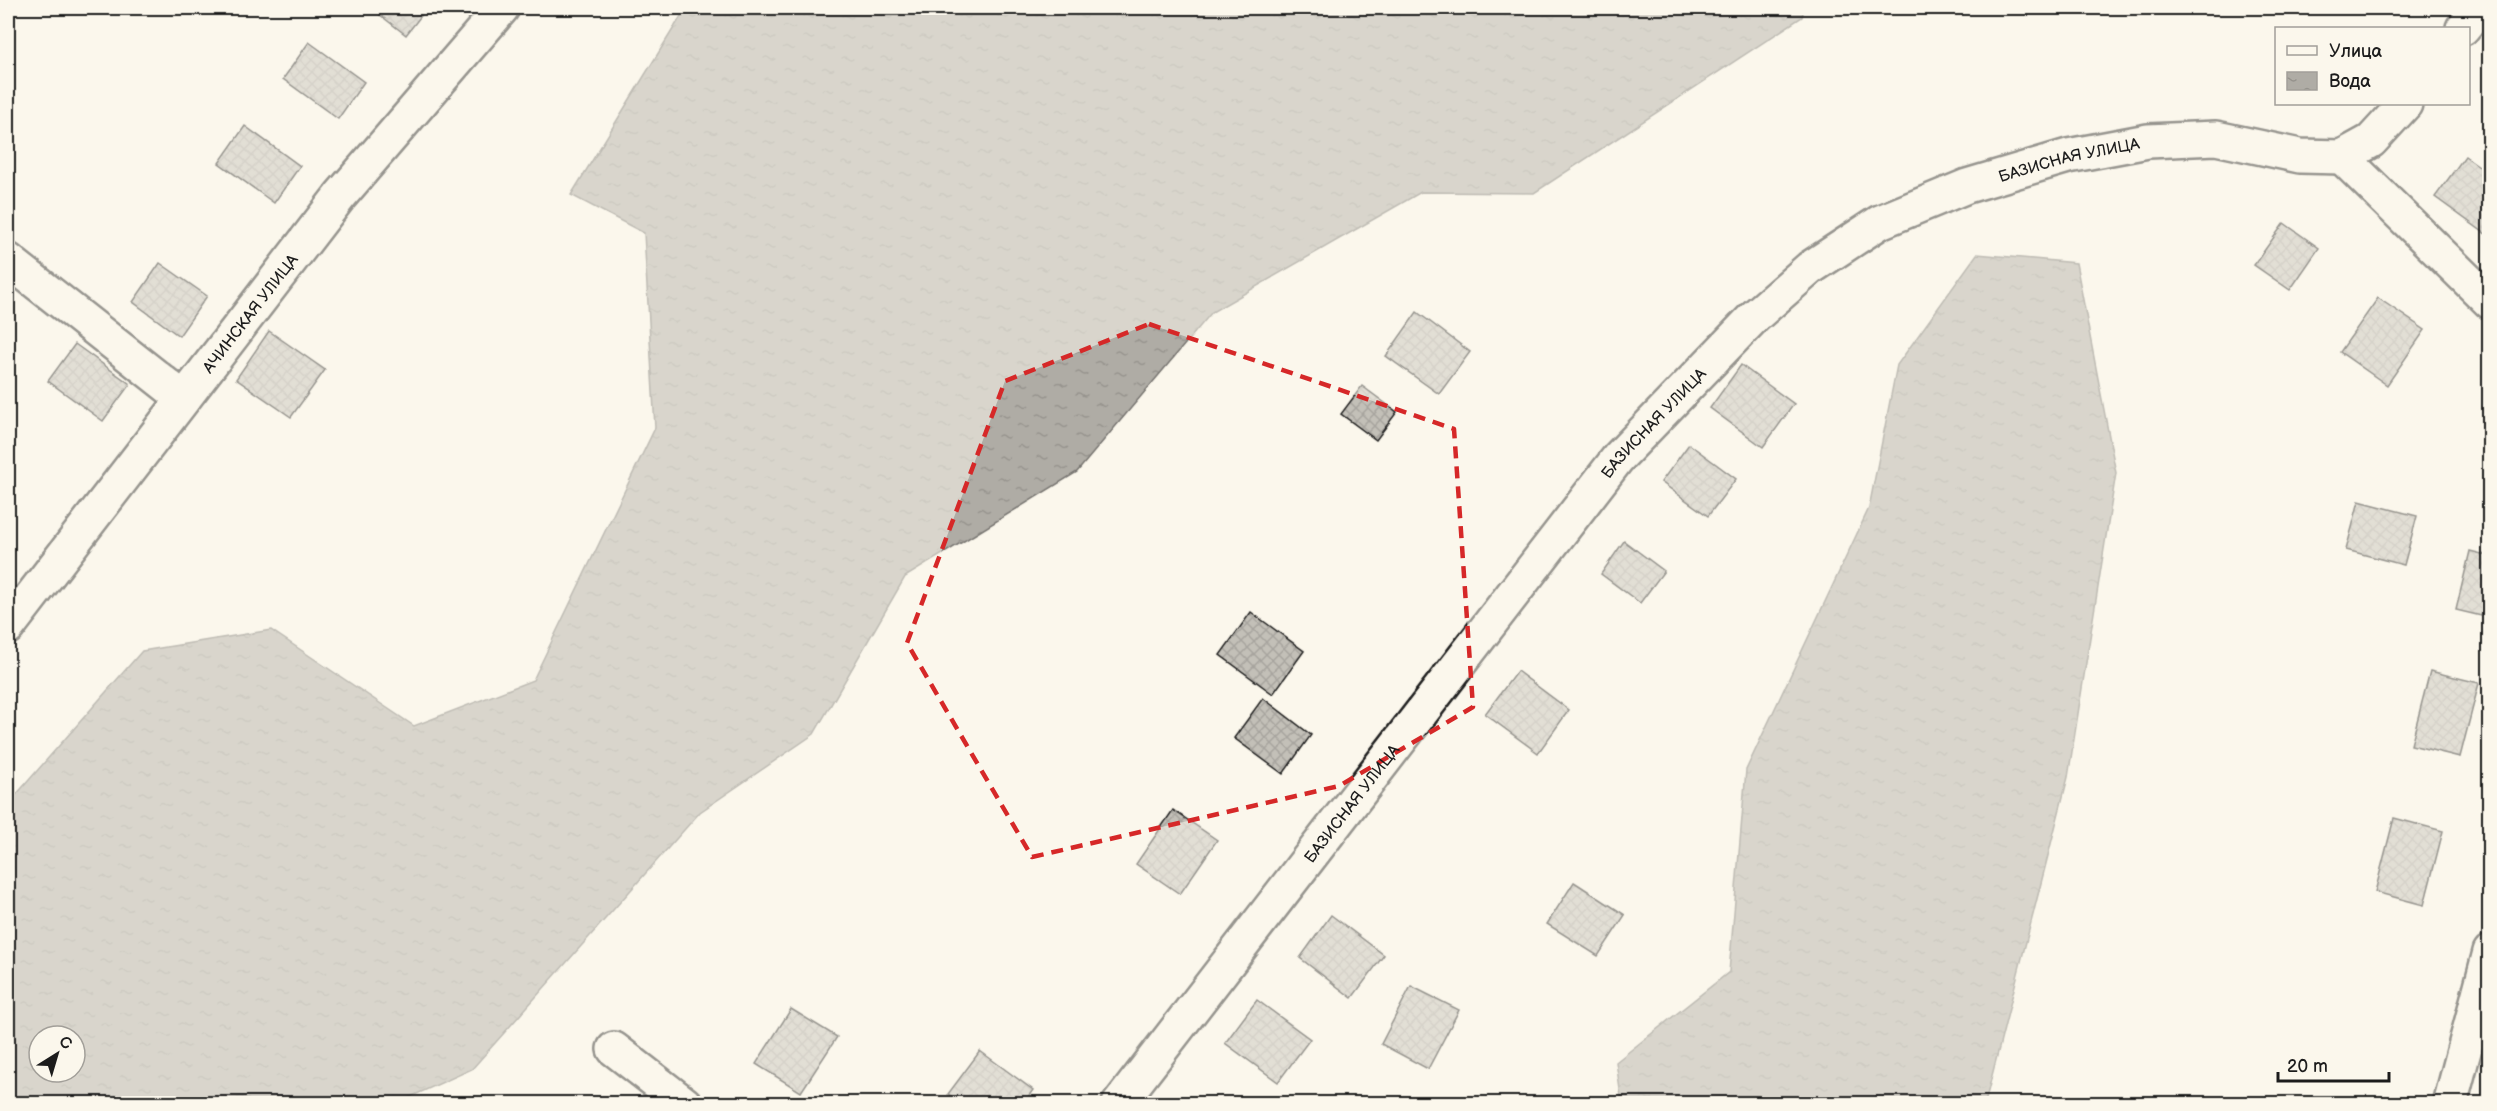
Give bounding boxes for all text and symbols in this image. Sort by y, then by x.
legend [2275,27,2470,105]
text: Улица [2329,41,2383,62]
text: Вода [2329,71,2371,92]
street label: БАЗИСНАЯ УЛИЦА [1997,135,2141,187]
street label: АЧИНСКАЯ УЛИЦА [198,251,303,378]
street label: БАЗИСНАЯ УЛИЦА [1598,364,1711,483]
street label: БАЗИСНАЯ УЛИЦА [1301,741,1404,867]
north arrow [27,1024,87,1084]
text: С [55,1032,75,1054]
scale bar [2278,1045,2389,1083]
text: 20 m [2287,1056,2328,1077]

